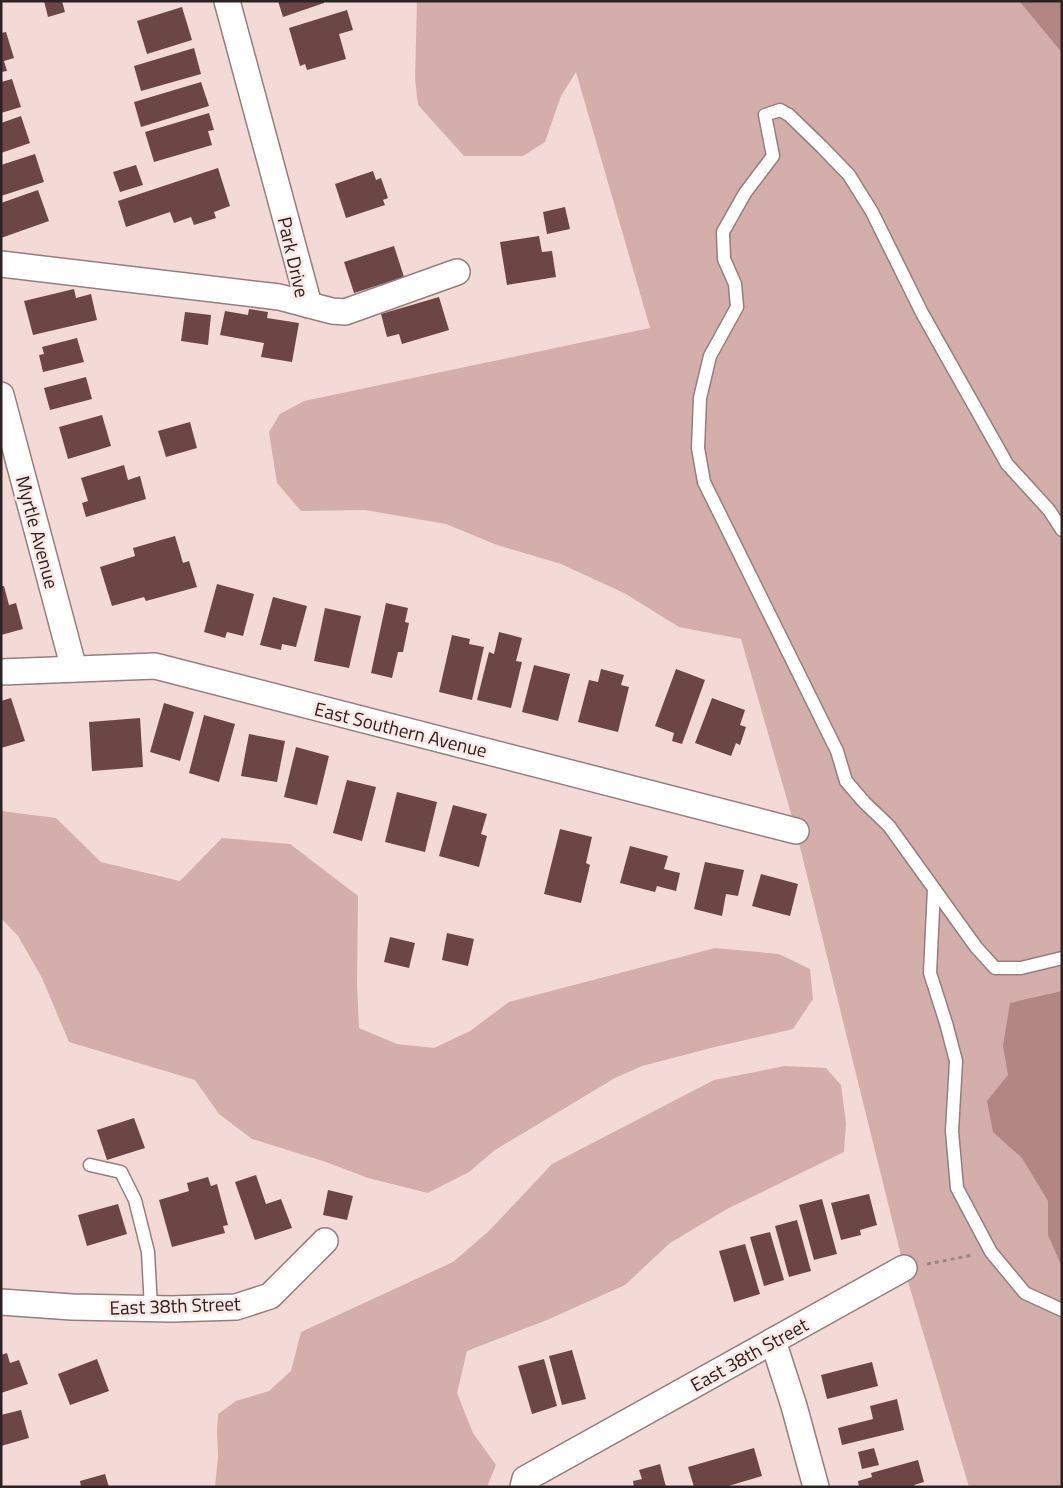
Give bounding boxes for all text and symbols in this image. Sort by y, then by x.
street label: Park Drive [271,214,317,300]
street label: Myrtle Avenue [9,472,67,592]
street label: East Southern Avenue [312,694,490,764]
street label: East 38th Street [109,1288,241,1322]
street label: East 38th Street [685,1309,814,1398]

